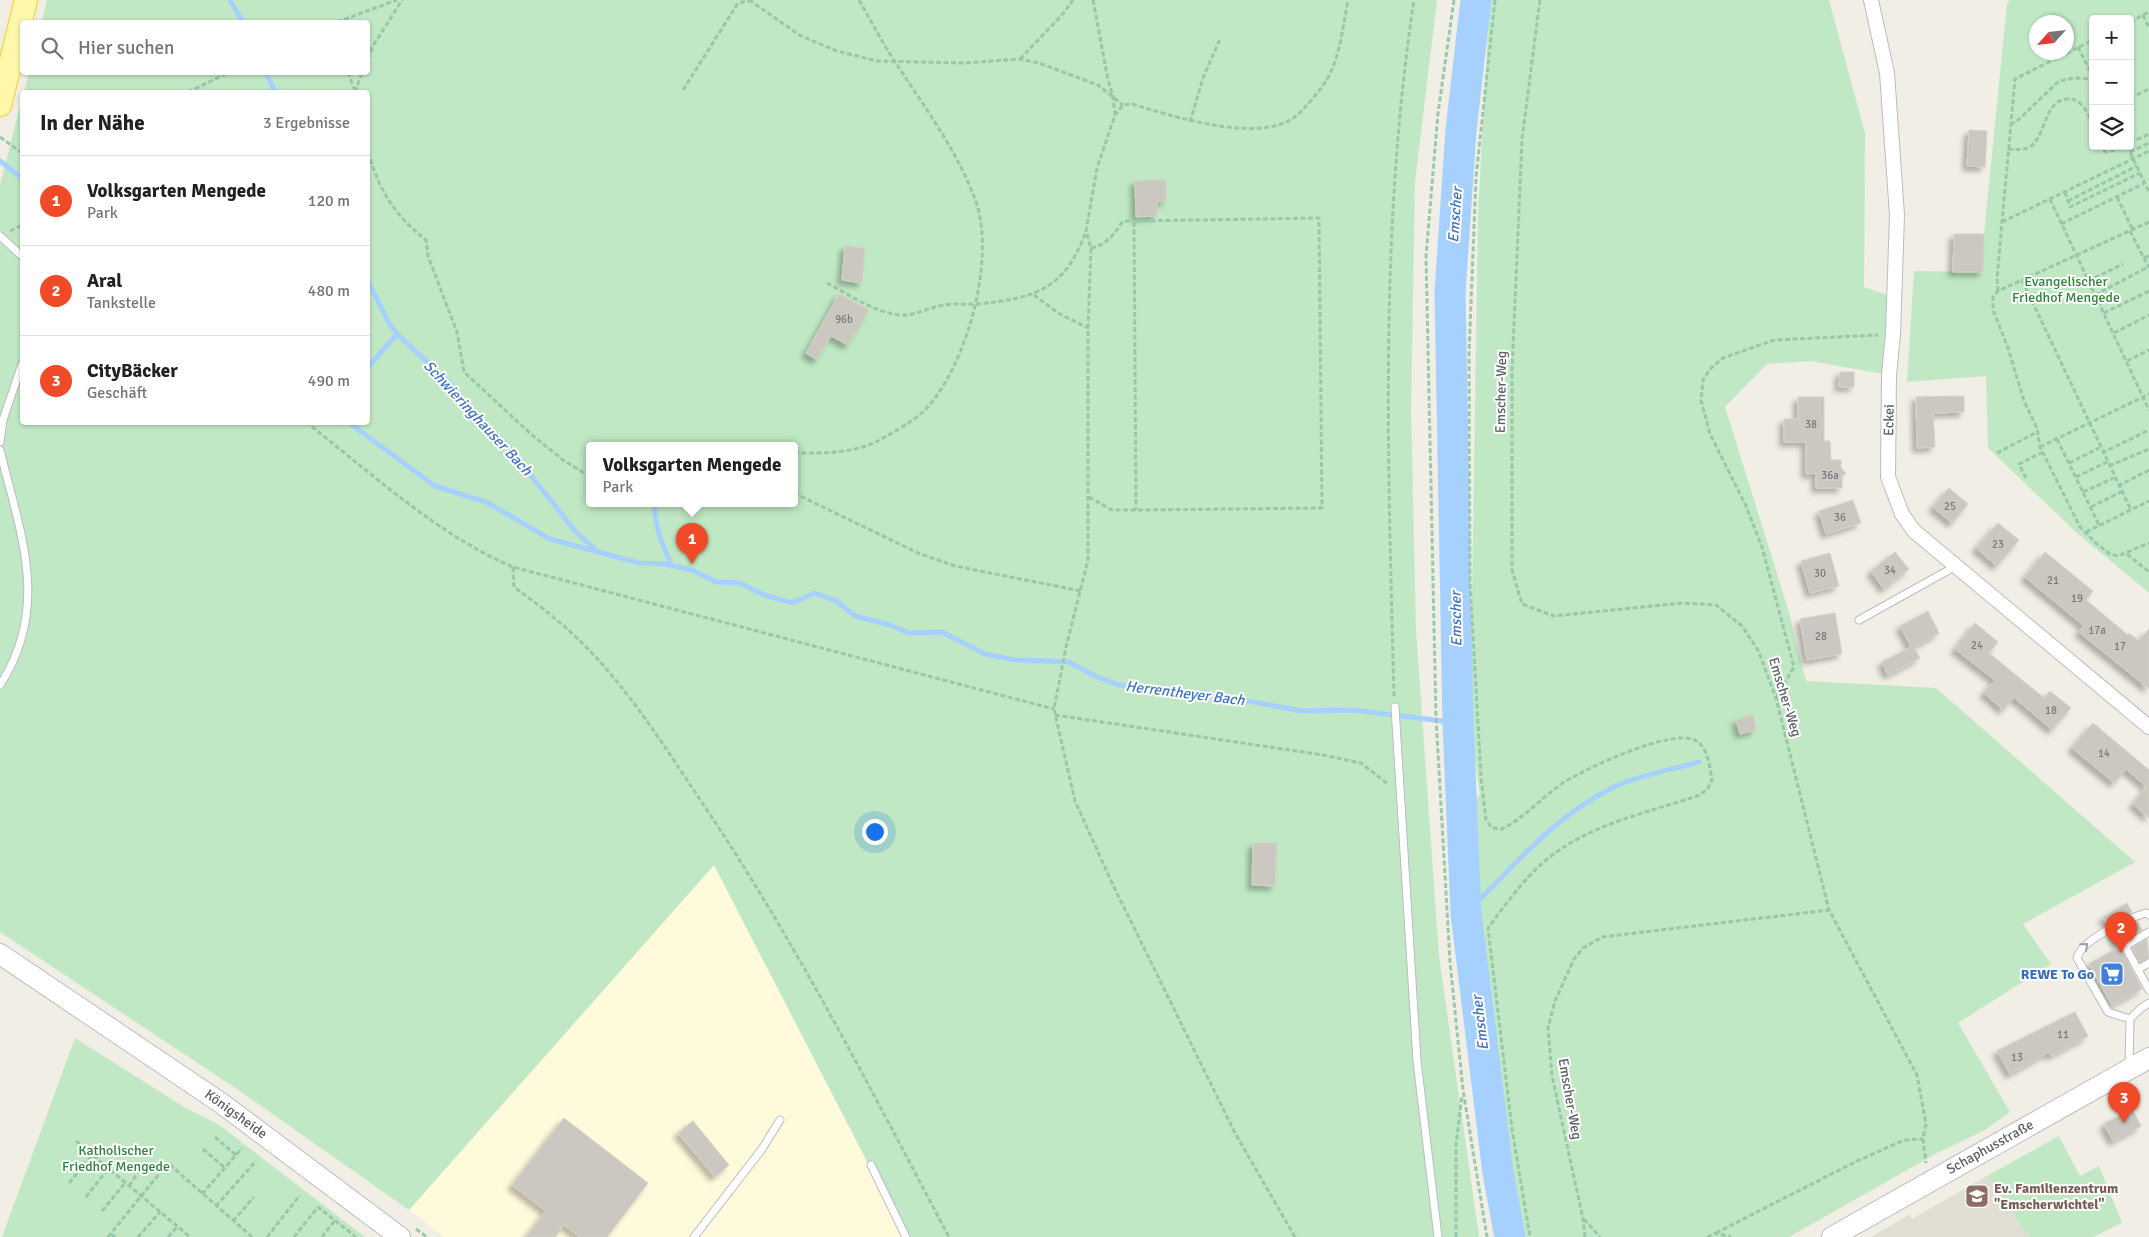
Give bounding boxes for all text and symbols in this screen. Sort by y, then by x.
north arrow [2029,15,2074,60]
map controls [2089,15,2134,150]
button: + [2089,15,2134,60]
search box [20,20,370,75]
icon: search [38,34,66,62]
text: Hier suchen [78,36,174,60]
button: − [2089,60,2134,105]
button: layers [2089,105,2134,150]
text: In der Nähe [40,110,145,136]
text: 3 Ergebnisse [263,113,350,133]
text: Volksgarten Mengede [87,179,266,203]
water label: Emscher [1444,184,1466,243]
text: 1 [52,191,60,211]
text: 120 m [308,191,350,211]
text: Park [87,203,118,223]
text: Aral [87,269,122,293]
park label: Evangelischer Friedhof Mengede [2012,273,2120,306]
text: 2 [52,281,60,301]
text: 480 m [308,281,350,301]
text: Tankstelle [87,293,156,313]
house number: 96b [835,313,853,326]
street label: Emscher-Weg [1492,351,1510,433]
water label: Schwieringhauser Bach [420,357,537,480]
text: CityBäcker [87,359,178,383]
text: 3 [52,371,60,391]
text: 490 m [308,371,350,391]
text: Geschäft [87,383,147,403]
street label: Eckei [1880,404,1898,436]
house number: 38 [1805,418,1817,431]
popup [586,442,798,507]
text: Volksgarten Mengede [603,453,781,477]
house number: 36a [1821,469,1839,482]
text: Park [603,477,633,497]
house number: 25 [1944,500,1956,513]
house number: 36 [1834,511,1846,524]
pin: 1 [676,523,708,564]
house number: 23 [1992,538,2004,551]
house number: 34 [1884,564,1896,577]
house number: 30 [1814,567,1826,580]
house number: 21 [2047,574,2059,587]
water label: Emscher [1446,589,1465,647]
house number: 19 [2071,592,2083,605]
house number: 17a [2088,624,2106,637]
house number: 28 [1815,630,1827,643]
house number: 24 [1971,639,1983,652]
house number: 17 [2114,640,2126,653]
street label: Emscher-Weg [1765,655,1805,739]
water label: Herrentheyer Bach [1124,677,1246,709]
house number: 18 [2045,704,2057,717]
house number: 14 [2098,747,2110,760]
your location [862,819,888,845]
pin: 2 [2105,912,2137,953]
one-way arrow [2079,942,2088,951]
supermarket icon: REWE To Go [2099,961,2125,987]
place label: REWE To Go [2021,966,2094,983]
water label: Emscher [1467,992,1492,1052]
house number: 11 [2057,1028,2069,1041]
house number: 13 [2011,1051,2023,1064]
street label: Emscher-Weg [1554,1057,1586,1141]
pin: 3 [2108,1082,2140,1123]
street label: Königsheide [201,1086,271,1142]
street label: Schaphusstraße [1944,1116,2036,1178]
park label: Katholischer Friedhof Mengede [62,1142,170,1175]
place label: Ev. Familienzentrum "Emscherwichtel" [1994,1180,2118,1213]
school or university icon: Ev. Familienzentrum "Emscherwichtel" [1964,1183,1990,1209]

